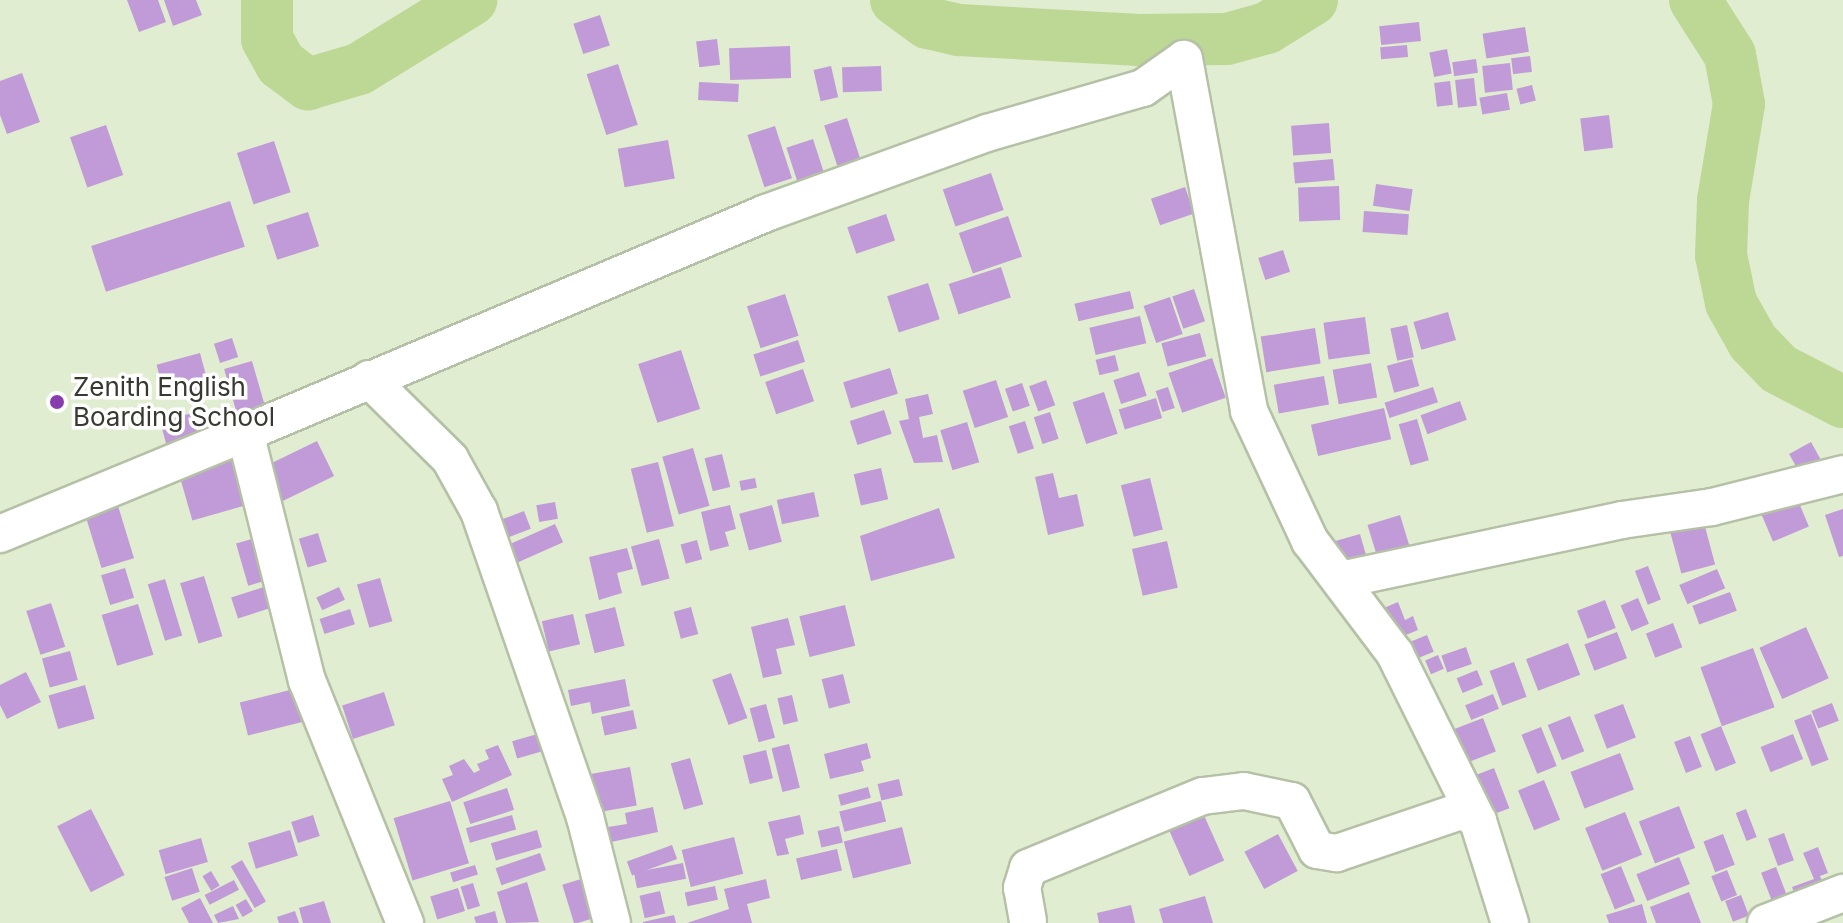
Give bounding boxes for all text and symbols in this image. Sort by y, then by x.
place label: Zenith English Boarding School [73,371,275,432]
marker: Zenith English Boarding School [48,393,66,411]

